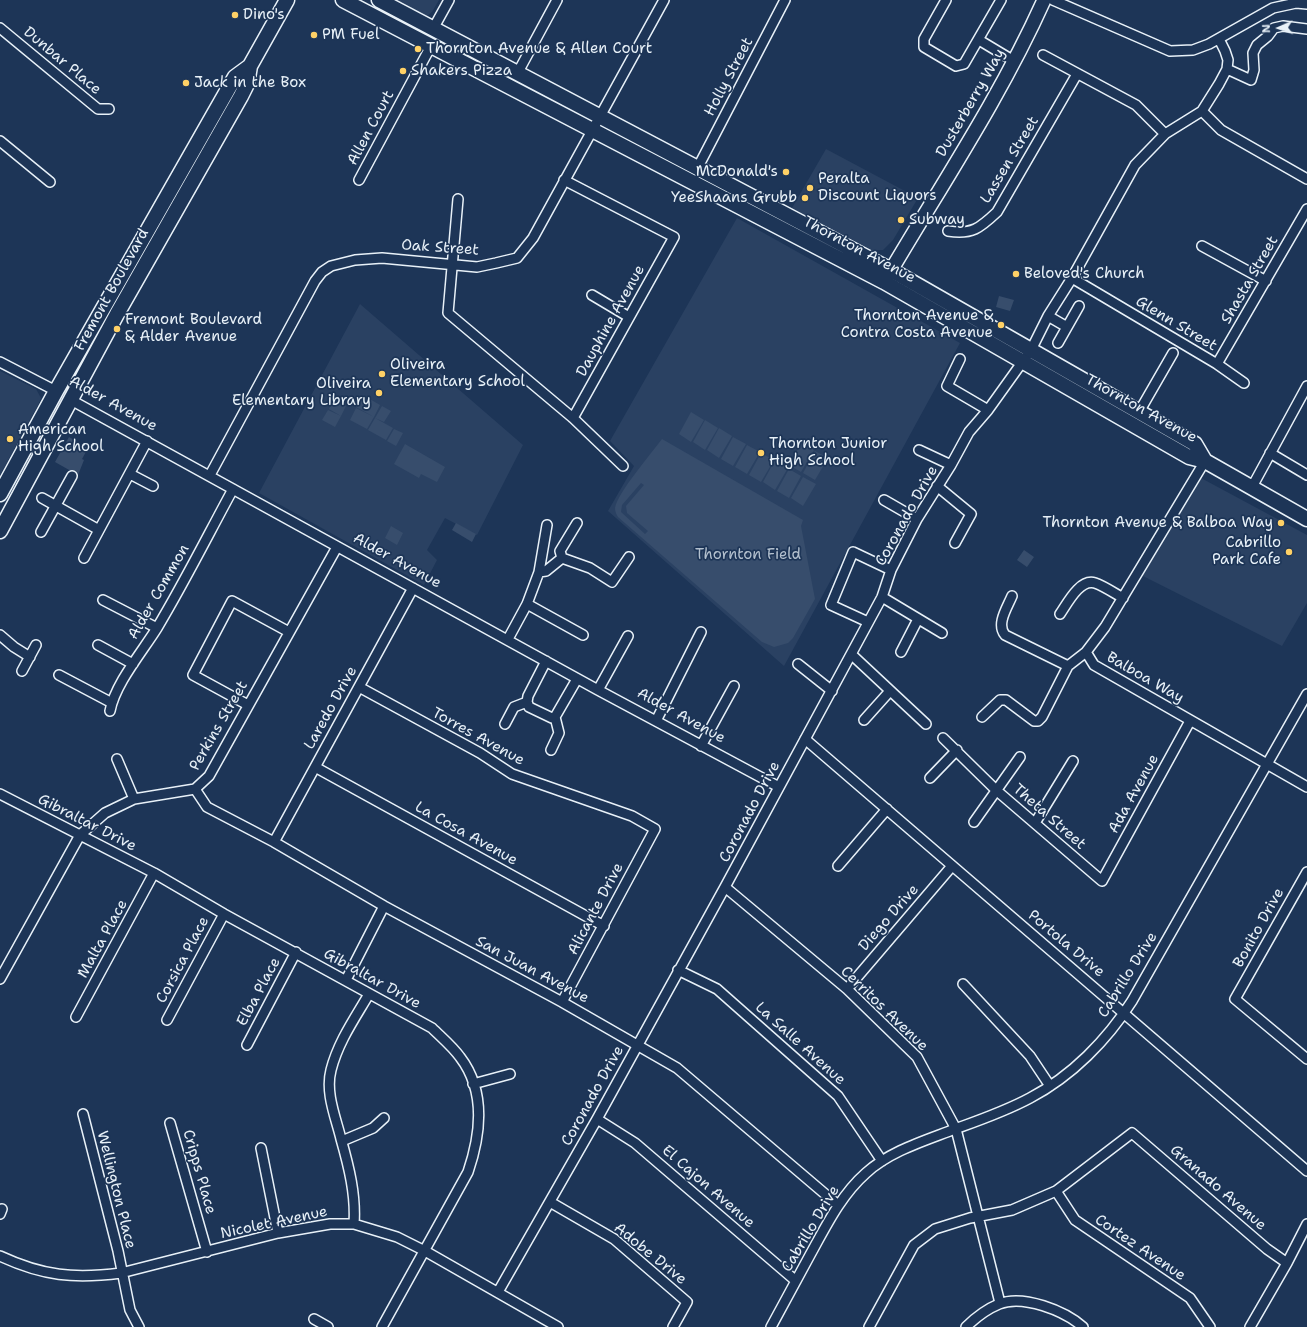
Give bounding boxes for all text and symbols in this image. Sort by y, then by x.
place label: Dino's [243,6,285,24]
north arrow [1259,8,1299,48]
marker: Dino's [230,10,240,20]
street label: Dunbar Place [19,23,105,99]
text: N [1259,24,1274,33]
place label: PM Fuel [322,26,380,44]
marker: PM Fuel [309,30,319,40]
street label: Holly Street [701,35,757,119]
place label: Thornton Avenue & Allen Court [426,40,652,58]
marker: Thornton Avenue & Allen Court [413,44,423,54]
street label: Dusterberry Way [933,46,1009,160]
place label: Shakers Pizza [411,62,512,80]
marker: Shakers Pizza [398,66,408,76]
place label: Jack in the Box [194,74,306,92]
marker: Jack in the Box [181,78,191,88]
street label: Allen Court [344,88,398,168]
street label: Lassen Street [977,113,1043,207]
place label: McDonald's [696,163,778,181]
marker: McDonald's [781,167,791,177]
place label: Peralta Discount Liquors [818,170,937,205]
marker: Peralta Discount Liquors [805,183,815,193]
place label: YeeShaans Grubb [671,189,797,207]
marker: YeeShaans Grubb [800,193,810,203]
place label: Subway [909,211,965,229]
street label: Thornton Avenue [800,213,918,287]
marker: Subway [896,215,906,225]
street label: Fremont Boulevard [71,226,153,354]
street label: Shasta Street [1218,233,1282,327]
street label: Oak Street [401,236,479,260]
street label: Dauphine Avenue [573,262,649,380]
place label: Beloved's Church [1024,265,1145,283]
marker: Beloved's Church [1011,269,1021,279]
street label: Glenn Street [1132,293,1220,355]
place label: Thornton Avenue & Contra Costa Avenue [841,307,993,342]
place label: Fremont Boulevard & Alder Avenue [125,311,262,346]
marker: Thornton Avenue & Contra Costa Avenue [996,320,1006,330]
marker: Fremont Boulevard & Alder Avenue [112,324,122,334]
place label: Oliveira Elementary School [390,356,525,391]
marker: Oliveira Elementary School [377,369,387,379]
street label: Thornton Avenue [1082,371,1200,447]
street label: Alder Avenue [66,372,160,436]
place label: Oliveira Elementary Library [232,375,371,410]
marker: Oliveira Elementary Library [374,388,384,398]
place label: American High School [18,421,104,456]
marker: American High School [5,434,15,444]
place label: Thornton Junior High School [769,435,887,470]
marker: Thornton Junior High School [756,448,766,458]
street label: Coronado Drive [872,463,942,569]
place label: Thornton Avenue & Balboa Way [1042,514,1273,532]
marker: Thornton Avenue & Balboa Way [1276,518,1286,528]
street label: Alder Avenue [350,529,444,593]
place label: Cabrillo Park Cafe [1212,534,1281,569]
street label: Alder Common [124,541,194,643]
park label: Thornton Field [695,546,801,564]
marker: Cabrillo Park Cafe [1284,547,1294,557]
street label: Balboa Way [1103,649,1187,707]
street label: Laredo Drive [301,663,361,753]
street label: Perkins Street [186,678,252,774]
street label: Alder Avenue [634,684,728,748]
street label: Torres Avenue [429,704,527,770]
street label: Ada Avenue [1105,751,1163,837]
street label: Coronado Drive [716,758,784,866]
street label: Theta Street [1009,780,1089,854]
street label: Gibraltar Drive [35,790,139,856]
street label: La Cosa Avenue [411,798,521,870]
street label: Alicante Drive [564,860,628,958]
street label: Diego Drive [855,881,923,955]
street label: Bonito Drive [1230,885,1288,971]
street label: Malta Place [74,897,132,981]
street label: Portola Drive [1024,907,1108,981]
street label: Corsica Place [153,914,213,1006]
street label: Cabrillo Drive [1095,929,1161,1021]
street label: San Juan Avenue [472,933,592,1007]
street label: Gibraltar Drive [320,945,424,1013]
street label: Elba Place [233,955,285,1029]
street label: Cerritos Avenue [836,963,932,1055]
street label: La Salle Avenue [751,999,849,1089]
street label: Coronado Drive [558,1043,628,1149]
street label: Cripps Place [178,1128,220,1216]
street label: Wellington Place [93,1129,139,1251]
street label: Granado Avenue [1166,1141,1270,1235]
street label: El Cajon Avenue [658,1142,758,1232]
street label: Cabrillo Drive [778,1183,844,1275]
street label: Nicolet Avenue [219,1203,329,1243]
street label: Cortez Avenue [1091,1211,1189,1285]
street label: Adobe Drive [610,1219,690,1289]

